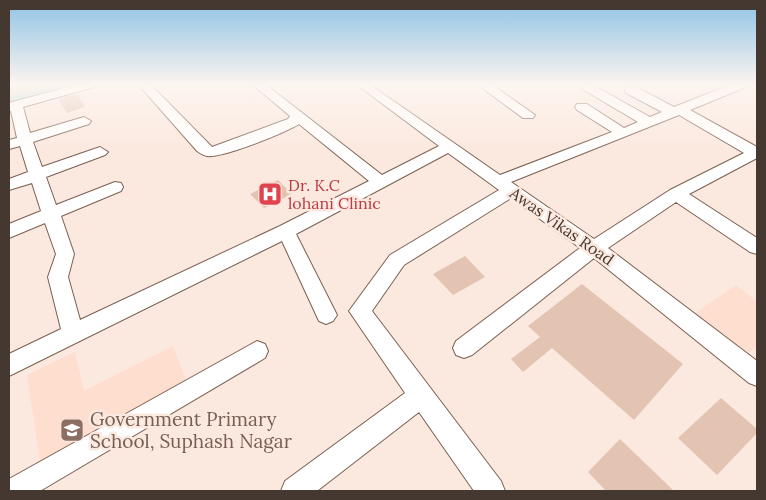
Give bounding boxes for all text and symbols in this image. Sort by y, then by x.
place label: Dr. K.C lohani Clinic [288,175,381,213]
hospital icon: Dr. K.C lohani Clinic [257,181,283,207]
street label: Awas Vikas Road [505,182,618,270]
place label: Government Primary School, Suphash Nagar [90,407,293,453]
school or university icon: Government Primary School, Suphash Nagar [59,417,85,443]

